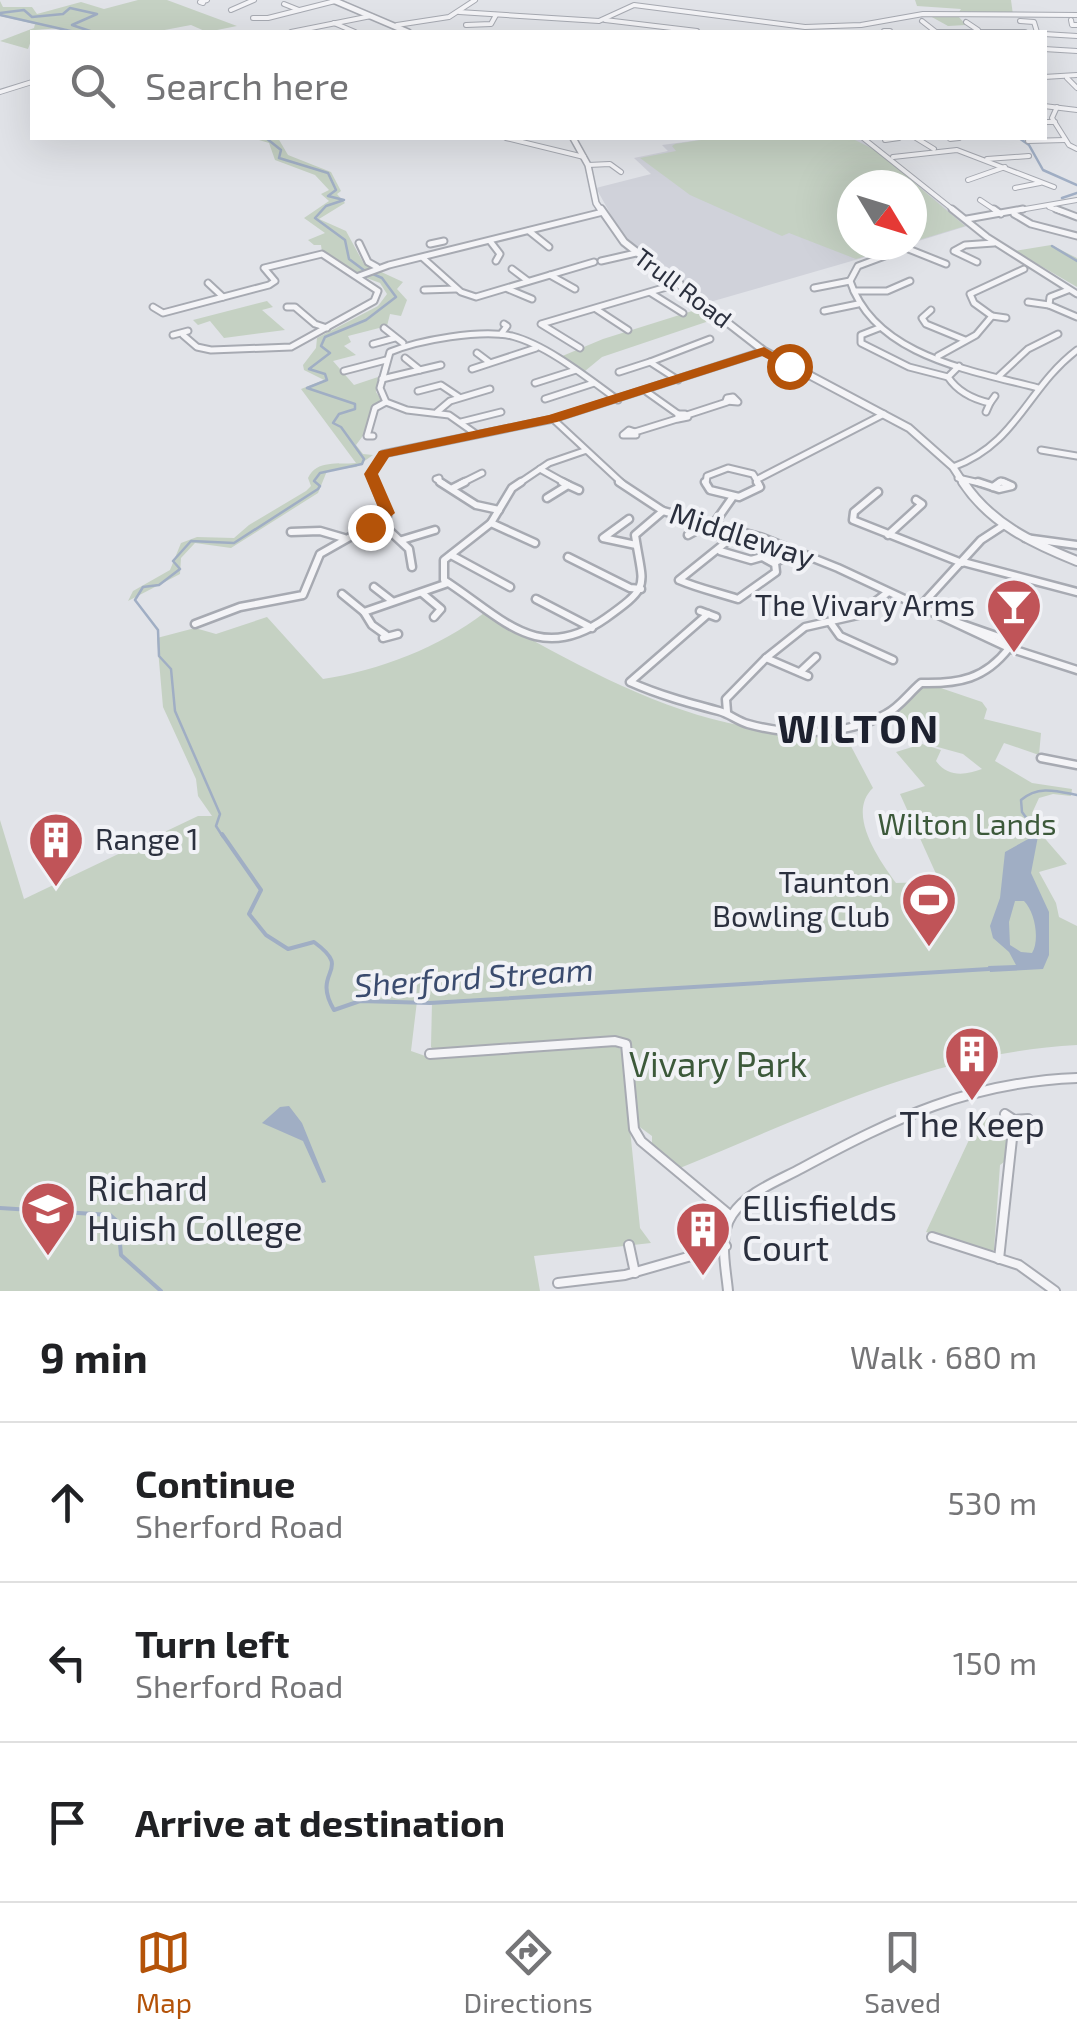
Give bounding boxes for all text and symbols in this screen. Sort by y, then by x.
search box [30,30,1047,140]
icon: search [65,58,120,113]
text: Search here [145,62,349,108]
north arrow [837,170,927,260]
street label: Trull Road [629,241,738,333]
route start [767,344,813,390]
street label: Middleway [666,494,820,574]
route end [348,505,394,551]
bar icon: The Vivary Arms [984,576,1044,655]
place label: The Vivary Arms [755,586,975,622]
district label: WILTON [777,703,941,751]
park label: Wilton Lands [878,805,1056,841]
building icon: Range 1 [26,810,86,889]
place label: Range 1 [95,820,199,856]
place label: Taunton Bowling Club [712,863,890,933]
sports icon: Taunton Bowling Club [899,870,959,949]
water label: Sherford Stream [353,949,595,1004]
building icon: The Keep [942,1024,1002,1103]
park label: Vivary Park [629,1042,808,1084]
place label: The Keep [899,1102,1045,1144]
place label: Richard Huish College [87,1166,303,1248]
school or university icon: Richard Huish College [18,1179,78,1258]
place label: Ellisfields Court [742,1186,897,1268]
building icon: Ellisfields Court [673,1199,733,1278]
text: 9 min [40,1331,148,1381]
text: Walk · 680 m [850,1337,1037,1375]
text: Continue [135,1460,295,1506]
icon: ahead [40,1475,95,1530]
text: 530 m [948,1483,1037,1521]
text: Sherford Road [135,1506,343,1544]
text: Turn left [135,1620,290,1666]
icon: left [40,1635,95,1690]
text: 150 m [953,1643,1037,1681]
text: Sherford Road [135,1666,343,1704]
icon: arrive [40,1795,95,1850]
text: Arrive at destination [135,1799,505,1845]
tab: Map [136,1925,192,2019]
tab: Directions [464,1925,593,2019]
tab: Saved [864,1925,941,2019]

